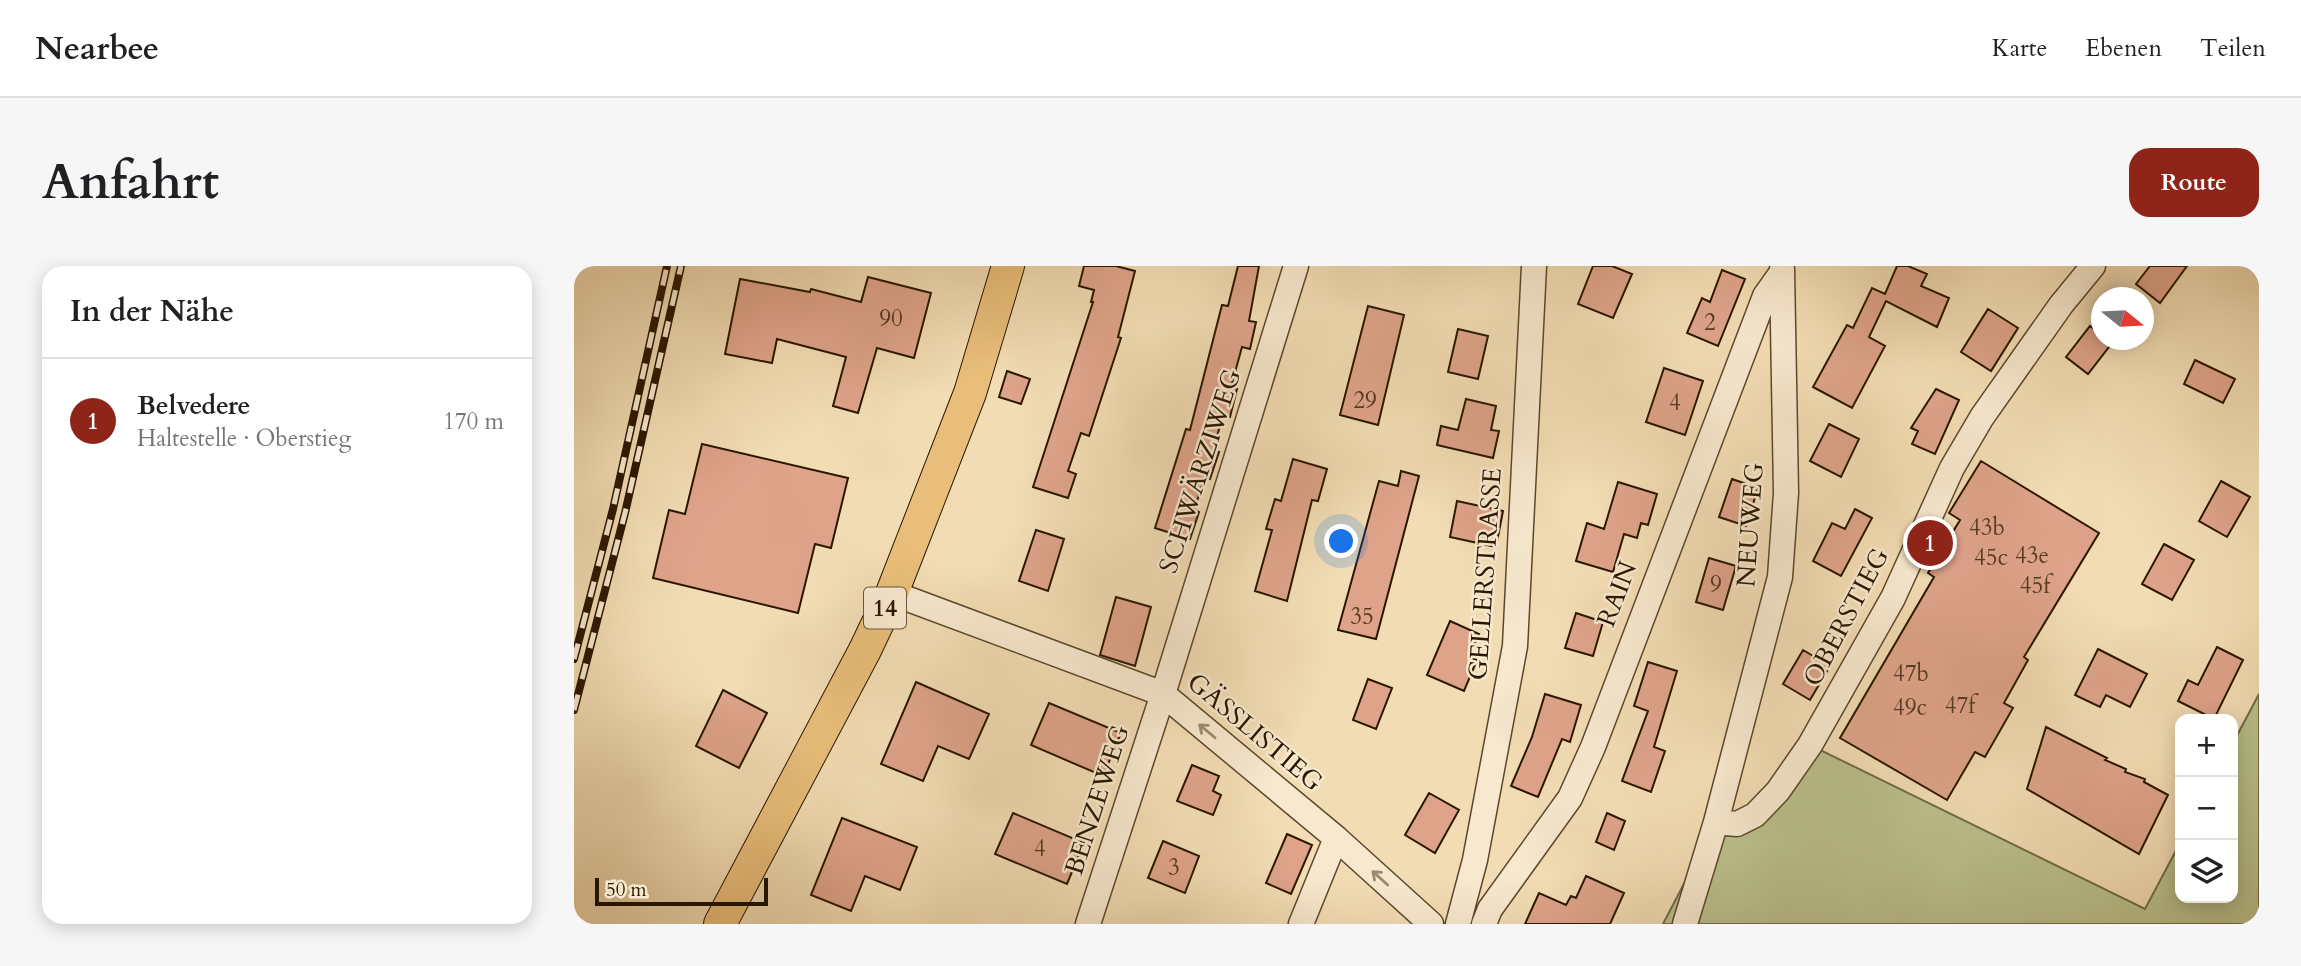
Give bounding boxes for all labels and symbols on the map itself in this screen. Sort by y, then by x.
north arrow [2091,287,2154,350]
house number: 90 [879,303,903,334]
house number: 2 [1704,307,1716,338]
street label: SCHWÄRZIWEG [1151,364,1249,578]
house number: 29 [1353,385,1377,416]
house number: 4 [1669,387,1681,418]
street label: NEUWEG [1728,462,1772,588]
street label: GELLERSTRASSE [1460,467,1510,681]
house number: 43b [1969,512,2005,543]
pin: 1 [1907,517,1953,569]
your location [1324,524,1358,558]
house number: 43e [2015,540,2049,571]
street label: OBERSTIEG [1795,542,1897,692]
house number: 45c [1974,542,2008,573]
street label: RAIN [1589,556,1645,632]
house number: 9 [1710,569,1722,600]
house number: 45f [2020,570,2054,601]
road number: 14 [864,587,906,628]
house number: 35 [1350,601,1374,632]
house number: 47b [1893,658,1929,689]
street label: GÄSSLISTIEG [1180,665,1330,799]
house number: 47f [1945,690,1979,721]
house number: 49c [1893,692,1927,723]
street label: BENZEWEG [1056,720,1138,880]
one-way arrow [1198,723,1216,739]
house number: 4 [1034,833,1046,864]
house number: 3 [1168,852,1180,883]
one-way arrow [1371,870,1389,886]
scale bar [595,875,768,907]

